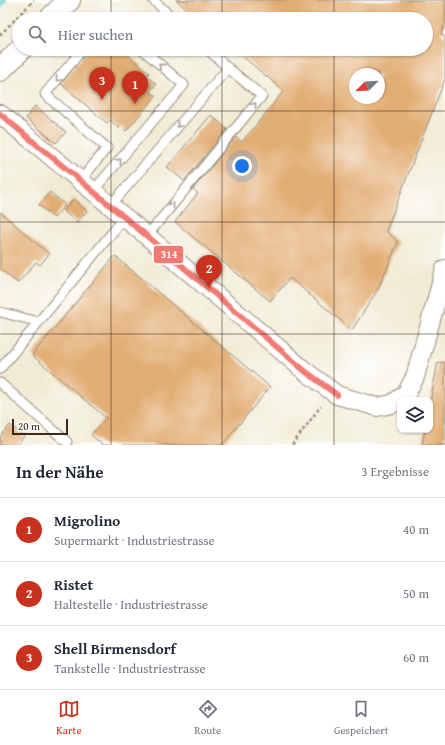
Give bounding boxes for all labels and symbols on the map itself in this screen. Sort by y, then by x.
one-way arrow [159,63,166,70]
pin: 3 [89,67,115,100]
north arrow [349,68,385,104]
pin: 1 [122,71,148,104]
one-way arrow [55,74,62,81]
one-way arrow [250,102,257,109]
one-way arrow [177,121,184,128]
your location [232,156,252,176]
one-way arrow [114,159,121,166]
one-way arrow [167,203,174,210]
line badge: 314 [153,245,184,264]
text: 314 [160,246,178,262]
pin: 2 [196,255,222,288]
scale bar [12,417,68,436]

